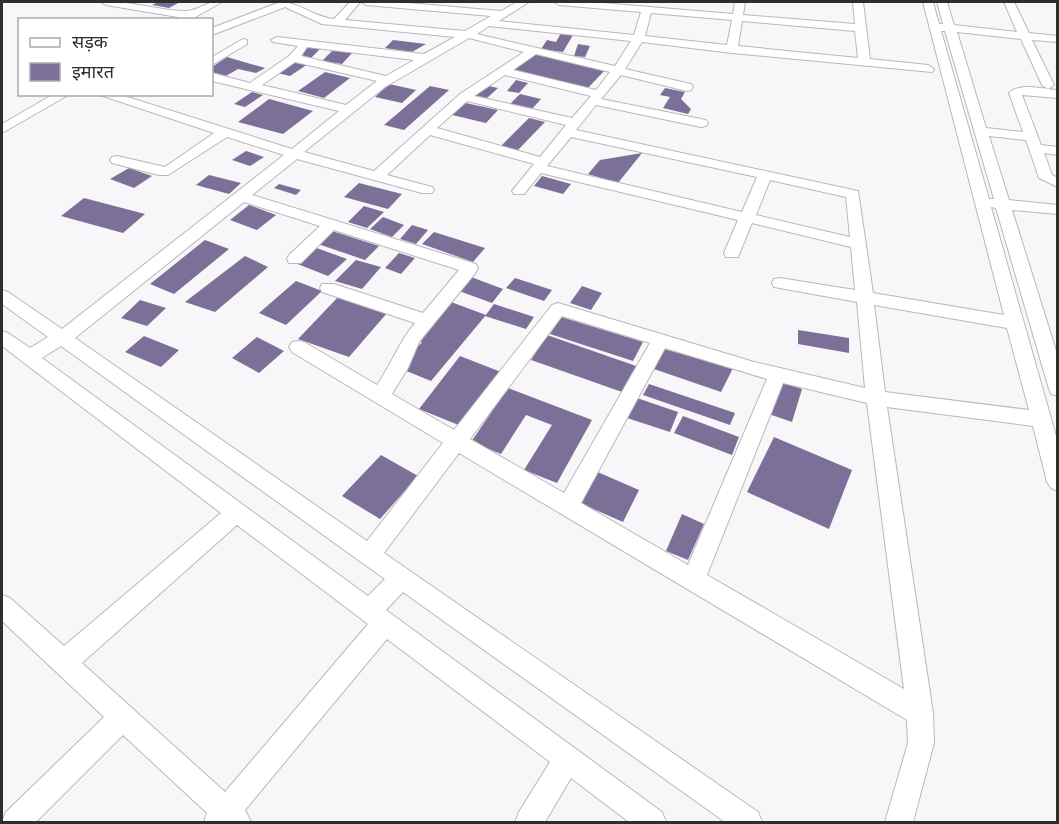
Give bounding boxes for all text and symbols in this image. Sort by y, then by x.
legend [18,18,213,96]
text: सड़क [72,32,109,55]
text: इमारत [72,62,115,85]

